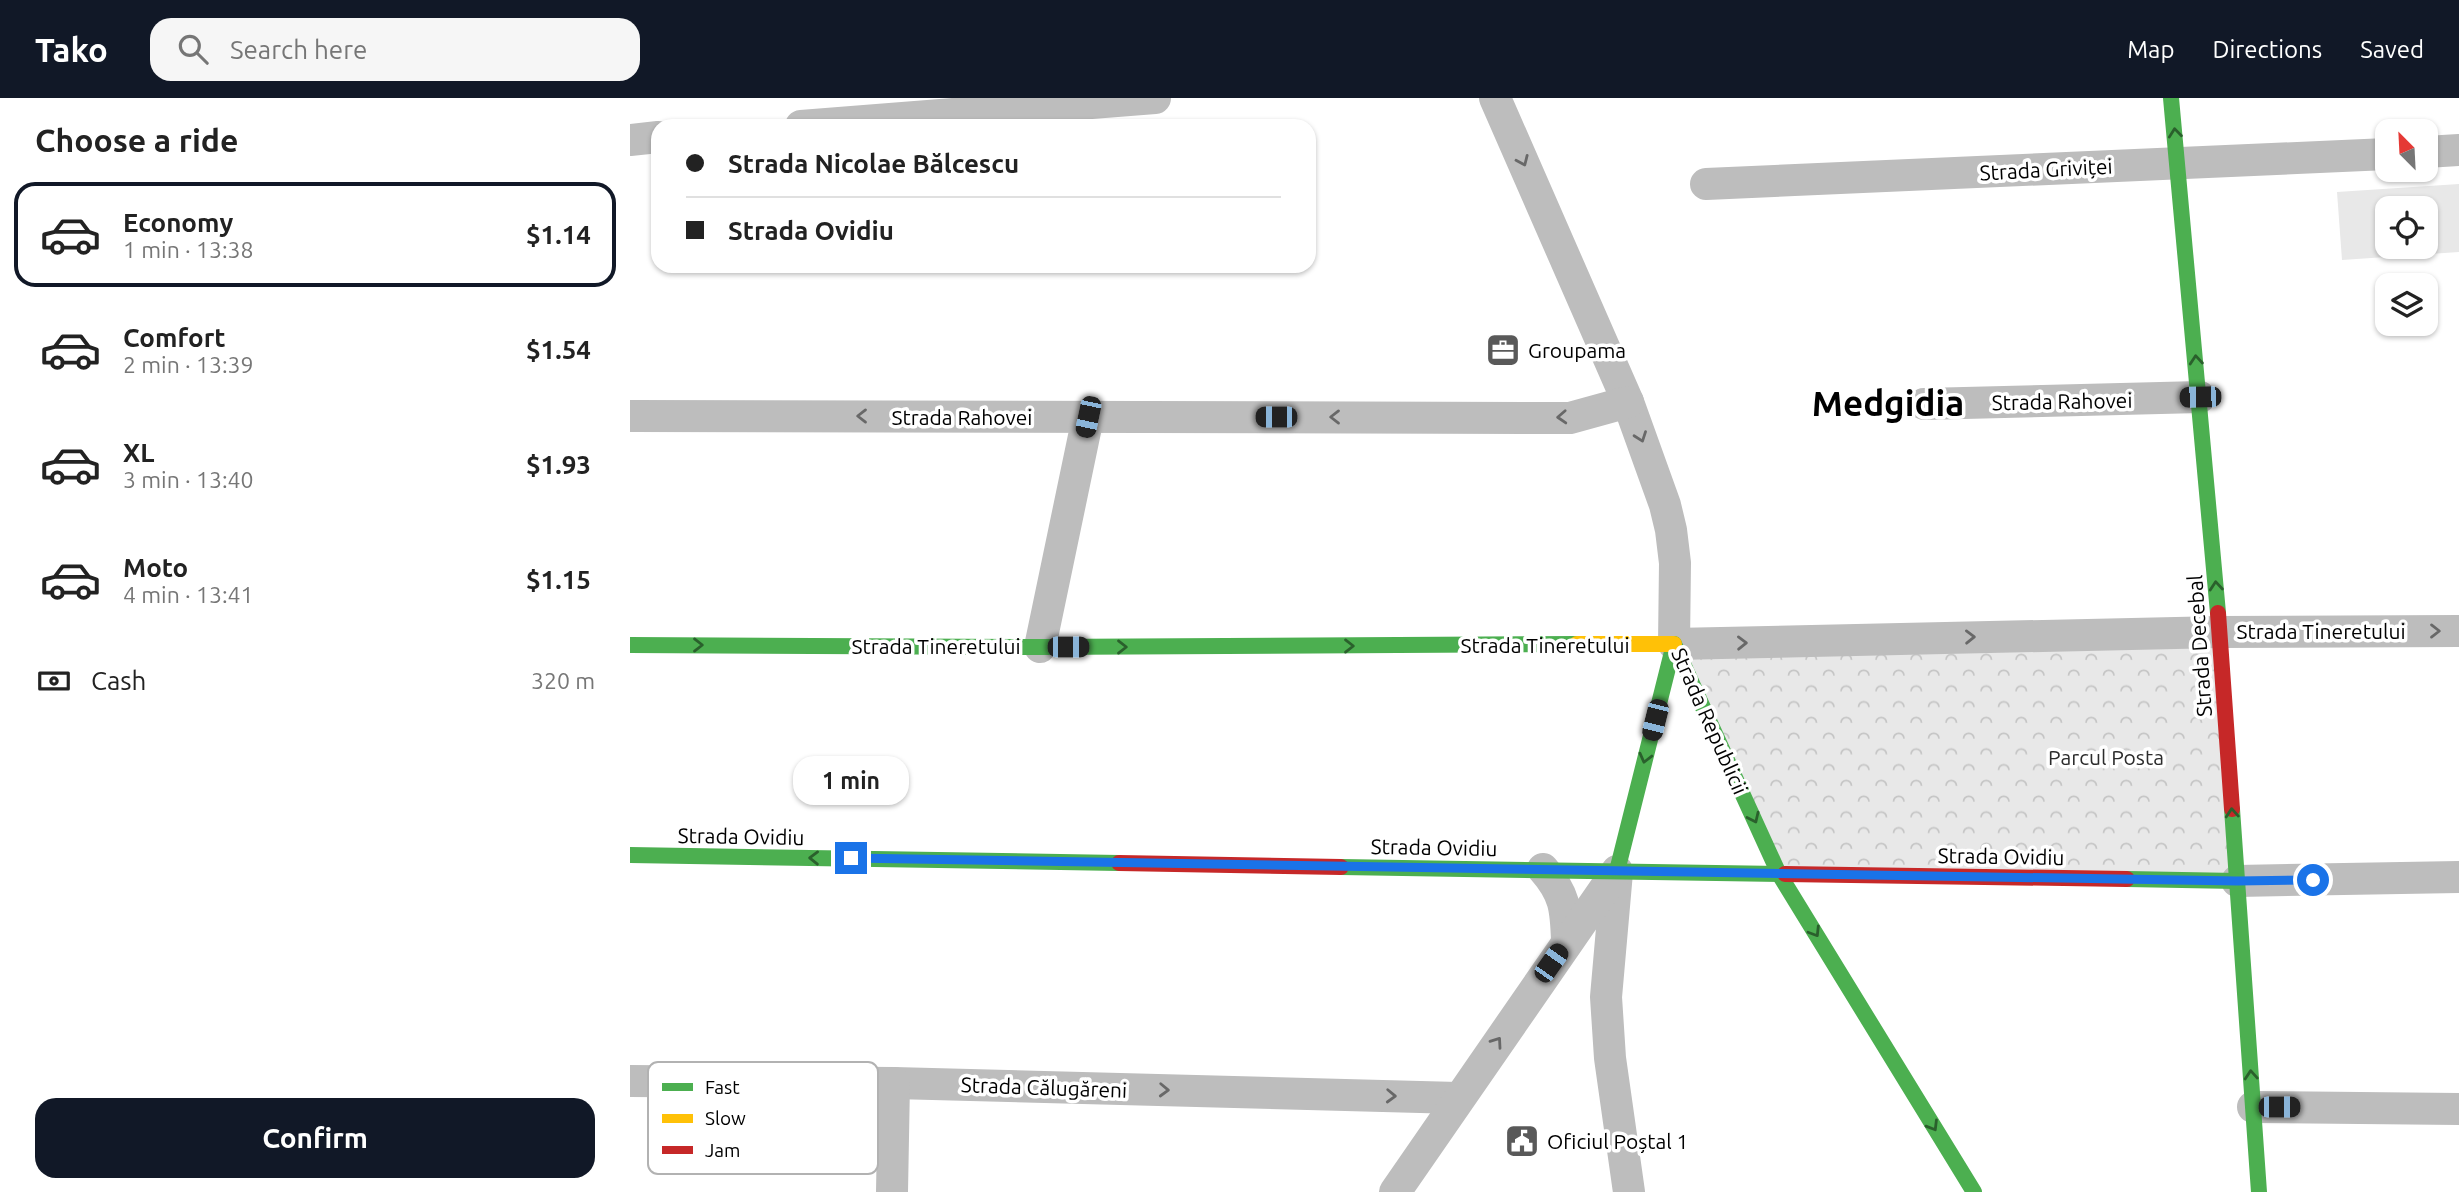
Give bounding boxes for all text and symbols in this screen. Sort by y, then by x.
search box [150,18,640,81]
icon: search [174,30,212,68]
text: Tako [35,31,108,68]
text: Search here [230,35,367,64]
text: Map [2127,36,2174,63]
text: Directions [2212,36,2322,63]
text: Saved [2360,36,2424,63]
north arrow [2375,119,2438,182]
map controls [2375,119,2438,336]
text: Choose a ride [35,122,238,158]
one-way arrow [2167,127,2182,139]
text: Strada Nicolae Bălcescu [728,149,1019,178]
one-way arrow [1515,153,1529,166]
street label: Strada Griviței [1979,154,2113,184]
button: locate [2375,196,2438,259]
icon: car [39,203,102,266]
text: Economy [123,208,233,237]
text: Strada Ovidiu [728,216,894,245]
text: $1.14 [526,220,591,249]
text: 1 min · 13:38 [123,237,254,262]
button: layers [2375,273,2438,336]
icon: car [39,318,102,381]
text: Comfort [123,323,226,352]
office icon: Groupama [1484,331,1522,369]
text: $1.54 [526,335,591,364]
place label: Groupama [1528,338,1626,362]
text: 2 min · 13:39 [123,352,254,377]
one-way arrow [2189,354,2204,365]
district label: Medgidia [1812,383,1964,423]
car [2179,386,2222,408]
street label: Strada Rahovei [1991,388,2133,414]
car [1074,394,1103,440]
street label: Strada Rahovei [892,405,1032,429]
car [1256,407,1298,428]
one-way arrow [856,408,867,424]
one-way arrow [1329,409,1339,425]
one-way arrow [1556,410,1567,425]
one-way arrow [1633,431,1647,443]
icon: car [39,433,102,496]
text: XL [123,438,154,467]
text: $1.93 [526,450,591,479]
text: 3 min · 13:40 [123,467,254,492]
icon: car [39,548,102,611]
text: Moto [123,553,188,582]
text: $1.15 [526,565,591,594]
street label: Strada Decebal [2182,574,2216,718]
one-way arrow [2209,580,2224,591]
text: 4 min · 13:41 [123,582,254,607]
street label: Strada Tineretului [2236,619,2406,643]
one-way arrow [2430,623,2441,639]
one-way arrow [1965,630,1976,645]
street label: Strada Tineretului [1460,633,1630,657]
street label: Strada Tineretului [851,634,1021,658]
one-way arrow [1738,635,1748,651]
one-way arrow [693,637,704,653]
car [1048,637,1090,658]
one-way arrow [1344,638,1355,654]
one-way arrow [1117,639,1127,655]
street label: Strada Republicii [1667,644,1753,798]
icon: cash [35,662,73,700]
text: Cash [91,666,146,695]
text: 320 m [531,668,595,693]
car [1640,697,1671,743]
park label: Parcul Posta [2048,745,2164,769]
one-way arrow [1639,752,1653,764]
callout: 1 min [793,756,909,806]
text: 1 min [822,768,880,793]
one-way arrow [2225,807,2240,818]
one-way arrow [1745,811,1759,823]
street label: Strada Ovidiu [677,823,805,849]
street label: Strada Ovidiu [1370,834,1498,860]
route end [835,842,867,874]
street label: Strada Ovidiu [1937,843,2065,869]
one-way arrow [808,850,819,866]
route start [2297,864,2329,896]
one-way arrow [1806,924,1819,937]
car [1531,940,1572,986]
one-way arrow [1489,1037,1501,1050]
legend [648,1062,878,1174]
one-way arrow [2244,1069,2259,1080]
street label: Strada Călugăreni [960,1072,1128,1102]
text: Fast [705,1076,740,1098]
one-way arrow [1158,1083,1169,1098]
one-way arrow [1386,1089,1397,1104]
car [2259,1097,2301,1118]
button: Confirm [35,1098,595,1178]
text: Slow [705,1107,746,1129]
one-way arrow [1925,1118,1938,1131]
public building icon: Oficiul Poștal 1 [1503,1122,1541,1160]
place label: Oficiul Poștal 1 [1547,1129,1688,1153]
text: Jam [705,1139,741,1161]

